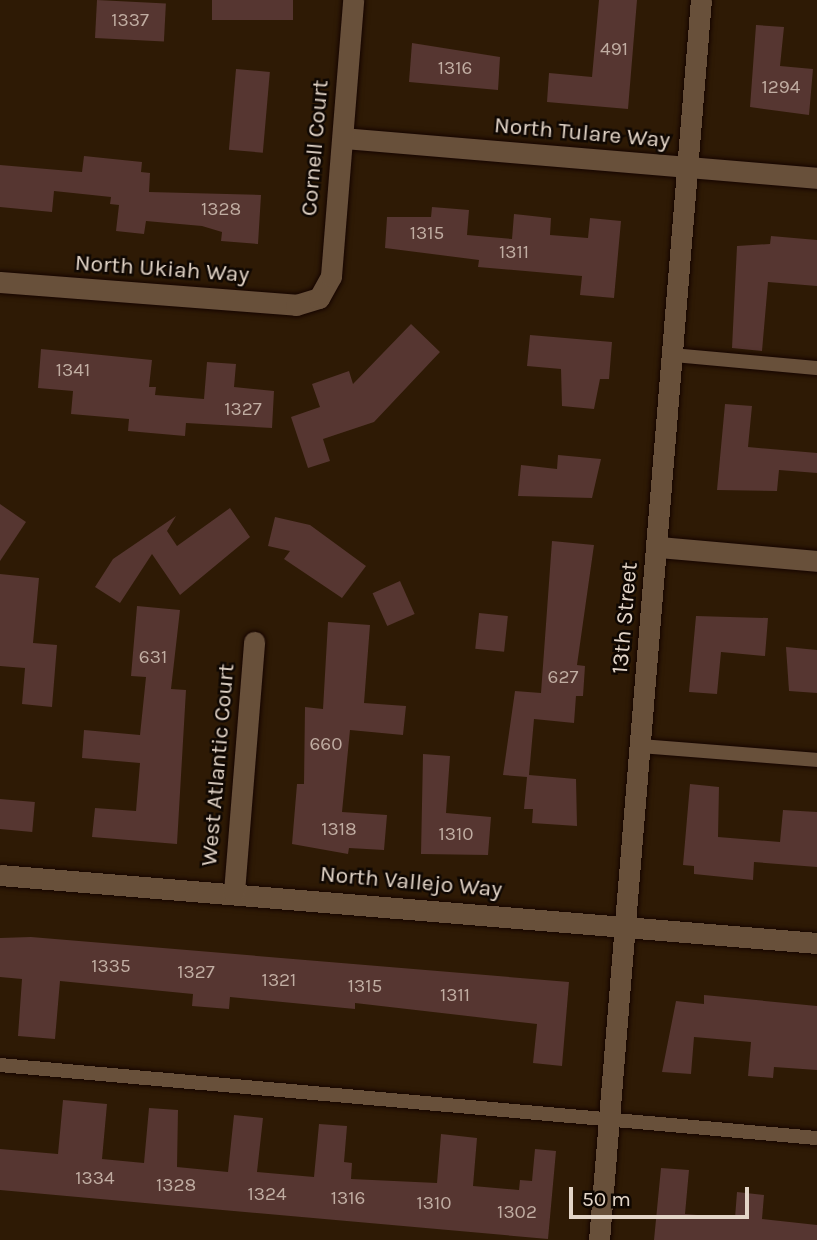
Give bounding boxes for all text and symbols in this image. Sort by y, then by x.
house number: 1337 [111,10,149,32]
house number: 491 [600,39,628,61]
house number: 1316 [438,58,472,80]
house number: 1294 [762,77,800,99]
street label: Cornell Court [295,79,335,217]
street label: North Tulare Way [493,112,671,154]
house number: 1328 [201,199,241,221]
house number: 1315 [410,223,444,245]
house number: 1311 [499,242,529,264]
street label: North Ukiah Way [74,249,250,289]
house number: 1341 [56,360,90,382]
house number: 1327 [224,399,262,421]
street label: 13th Street [606,561,644,675]
house number: 631 [139,647,167,669]
street label: West Atlantic Court [195,663,241,867]
house number: 627 [548,667,578,689]
house number: 660 [309,734,343,756]
house number: 1318 [321,819,357,841]
house number: 1310 [438,824,474,846]
street label: North Vallejo Way [319,860,503,904]
house number: 1335 [91,956,131,978]
house number: 1327 [177,962,215,984]
house number: 1321 [262,970,296,992]
house number: 1315 [348,976,382,998]
house number: 1311 [440,985,470,1007]
house number: 1334 [75,1168,115,1190]
scale bar [572,1174,752,1218]
house number: 1328 [156,1175,196,1197]
house number: 1324 [247,1184,287,1206]
text: 50 m [582,1187,631,1211]
house number: 1316 [331,1188,365,1210]
house number: 1310 [416,1193,452,1215]
house number: 1302 [497,1202,537,1224]

